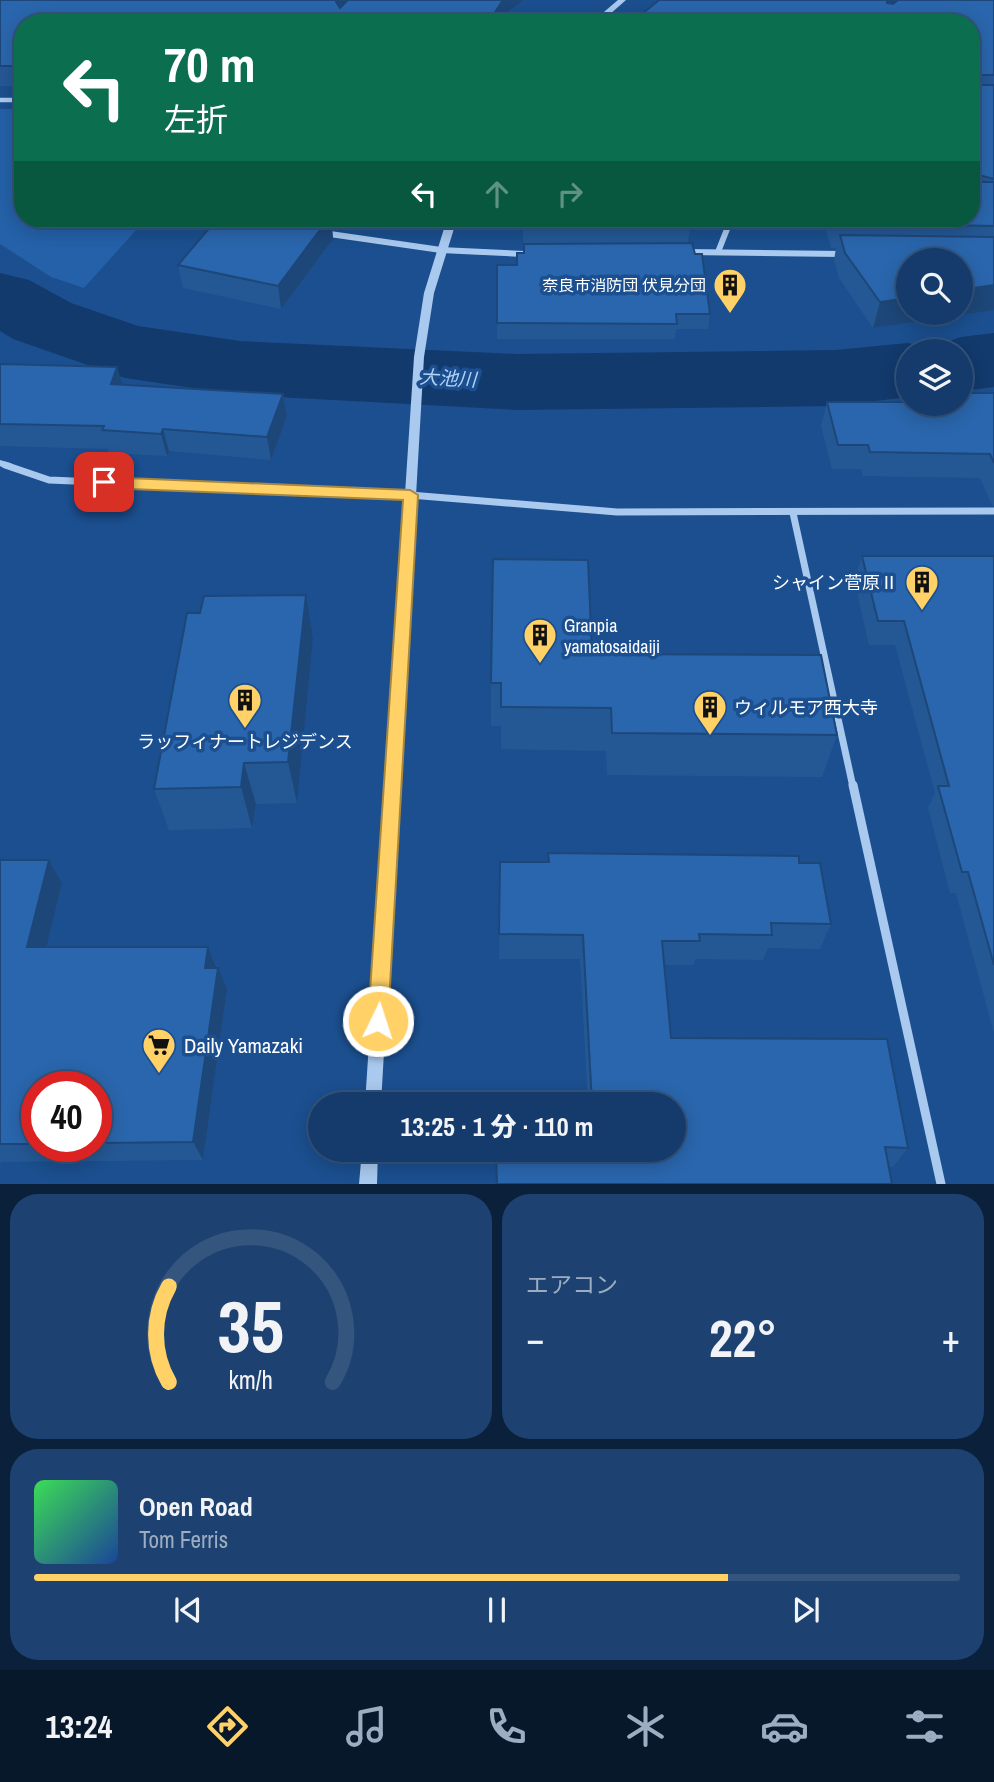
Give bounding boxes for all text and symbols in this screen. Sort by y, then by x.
text: 70 m [164,31,256,97]
icon: left [49,42,140,133]
text: 左折 [164,98,228,141]
icon: left [405,175,443,213]
icon: ahead [478,175,516,213]
icon: right [551,175,589,213]
map controls [896,248,973,416]
button: search [896,248,973,325]
building icon: 奈良市消防団 伏見分団 [711,266,749,315]
place label: 奈良市消防団 伏見分団 [542,274,706,296]
button: layers [896,339,973,416]
water label: 大池川 [419,364,479,393]
pin [74,452,134,512]
icon: arrive [85,463,123,501]
building icon: シャイン菅原Ⅱ [903,563,941,612]
place label: シャイン菅原Ⅱ [772,570,898,595]
place label: Granpia yamatosaidaiji [564,613,660,659]
building icon: Granpia yamatosaidaiji [521,616,559,665]
building icon: ラッフィナートレジデンス [226,681,264,730]
building icon: ウィルモア西大寺 [691,688,729,737]
place label: ウィルモア西大寺 [734,695,878,720]
place label: ラッフィナートレジデンス [137,729,353,754]
position arrow [341,984,415,1058]
supermarket icon: Daily Yamazaki [140,1026,178,1075]
place label: Daily Yamazaki [184,1031,303,1060]
speed limit sign: 40 [21,1071,112,1162]
text: 13:25 · 1 分 · 110 m [400,1109,594,1144]
text: エアコン [526,1269,618,1300]
text: 35 [218,1278,284,1376]
text: 22° [709,1303,777,1373]
text: − [526,1313,544,1364]
text: + [942,1313,960,1364]
text: km/h [229,1363,273,1397]
text: Open Road [139,1489,253,1524]
text: Tom Ferris [139,1524,228,1555]
icon: previous [169,1591,207,1629]
icon: pause [478,1591,516,1629]
icon: next [787,1591,825,1629]
icon: directions [203,1702,252,1751]
icon: music [342,1702,391,1751]
icon: phone [482,1702,531,1751]
icon: climate [621,1702,670,1751]
icon: car [760,1702,809,1751]
icon: filters [900,1702,949,1751]
text: 13:24 [45,1705,112,1748]

